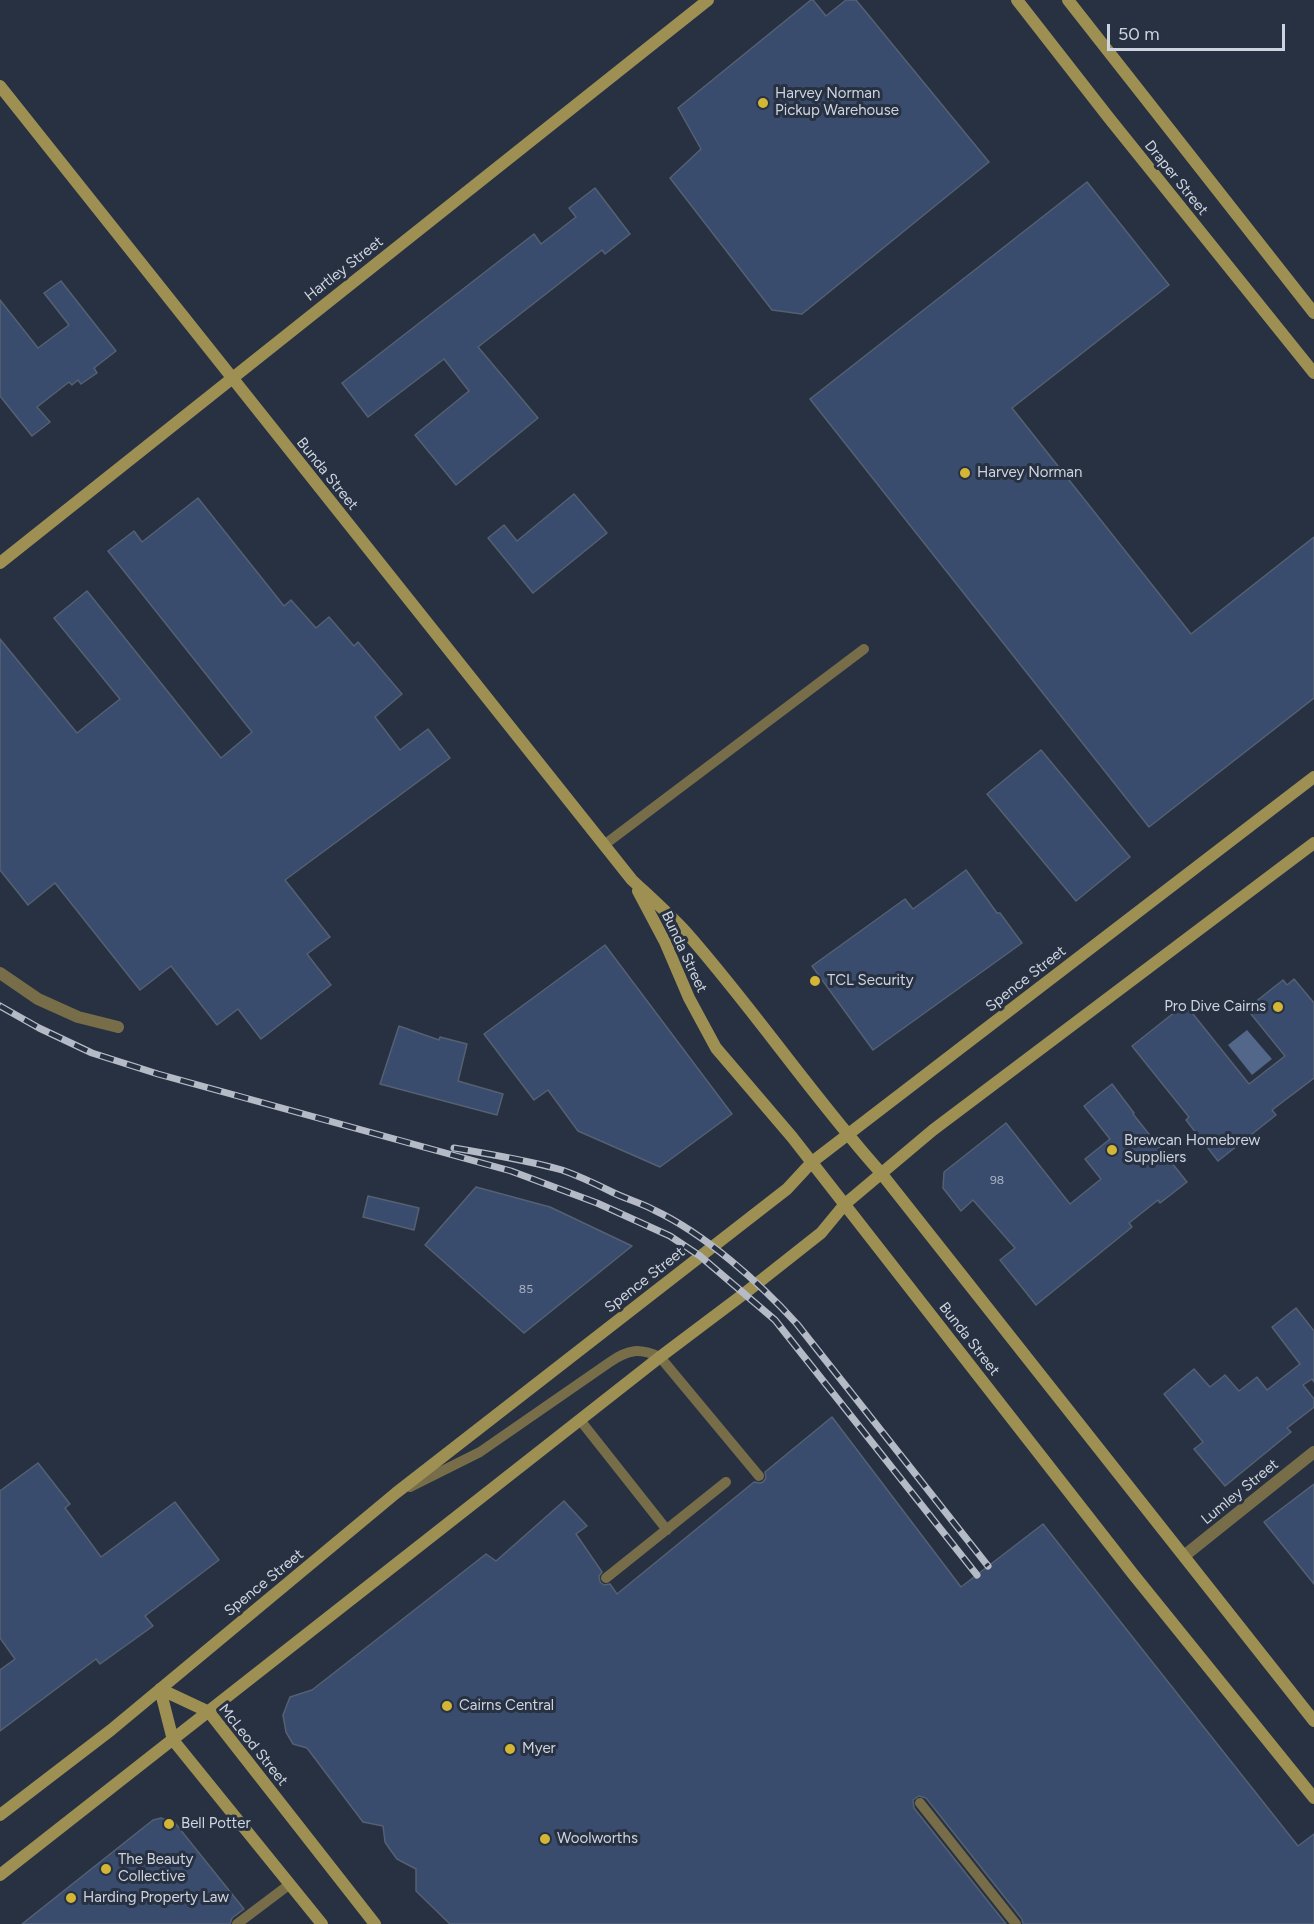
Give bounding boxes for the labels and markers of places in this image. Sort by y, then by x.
place label: Harvey Norman Pickup Warehouse [775,85,899,120]
marker: Harvey Norman Pickup Warehouse [756,96,770,110]
place label: Harvey Norman [977,464,1082,482]
marker: Harvey Norman [958,466,972,480]
place label: TCL Security [827,972,914,990]
marker: TCL Security [808,974,822,988]
place label: Pro Dive Cairns [1164,998,1266,1016]
marker: Pro Dive Cairns [1271,1000,1285,1014]
place label: Brewcan Homebrew Suppliers [1124,1132,1260,1167]
marker: Brewcan Homebrew Suppliers [1105,1143,1119,1157]
place label: Cairns Central [459,1697,554,1715]
marker: Cairns Central [440,1699,454,1713]
place label: Myer [522,1740,556,1758]
marker: Myer [503,1742,517,1756]
place label: Bell Potter [181,1815,250,1833]
marker: Bell Potter [162,1817,176,1831]
place label: Woolworths [557,1830,638,1848]
marker: Woolworths [538,1832,552,1846]
place label: The Beauty Collective [118,1851,193,1886]
marker: The Beauty Collective [99,1862,113,1876]
place label: Harding Property Law [83,1889,229,1907]
marker: Harding Property Law [64,1891,78,1905]

